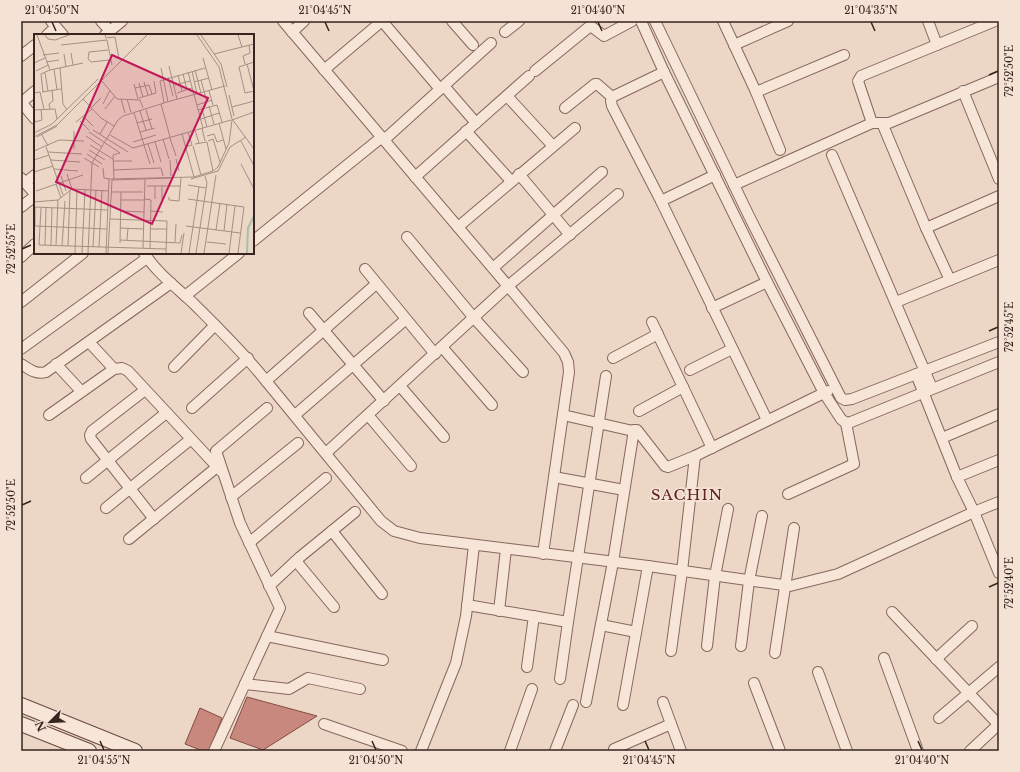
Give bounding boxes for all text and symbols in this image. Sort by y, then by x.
text: 21°04'50"N [25,4,79,17]
text: 21°04'45"N [299,4,351,17]
text: 21°04'40"N [571,4,625,17]
text: 21°04'35"N [844,4,898,17]
inset map [34,34,254,254]
text: 72°52'50"E [1003,45,1016,97]
text: 72°52'55"E [5,224,18,274]
text: 72°52'45"E [1003,302,1016,352]
text: 72°52'50"E [5,479,18,531]
district label: SACHIN [651,485,723,504]
text: 72°52'40"E [1003,557,1016,609]
north arrow [30,702,70,742]
text: N [32,718,49,734]
text: 21°04'55"N [78,754,130,767]
text: 21°04'50"N [349,754,403,767]
text: 21°04'45"N [623,754,675,767]
text: 21°04'40"N [895,754,949,767]

